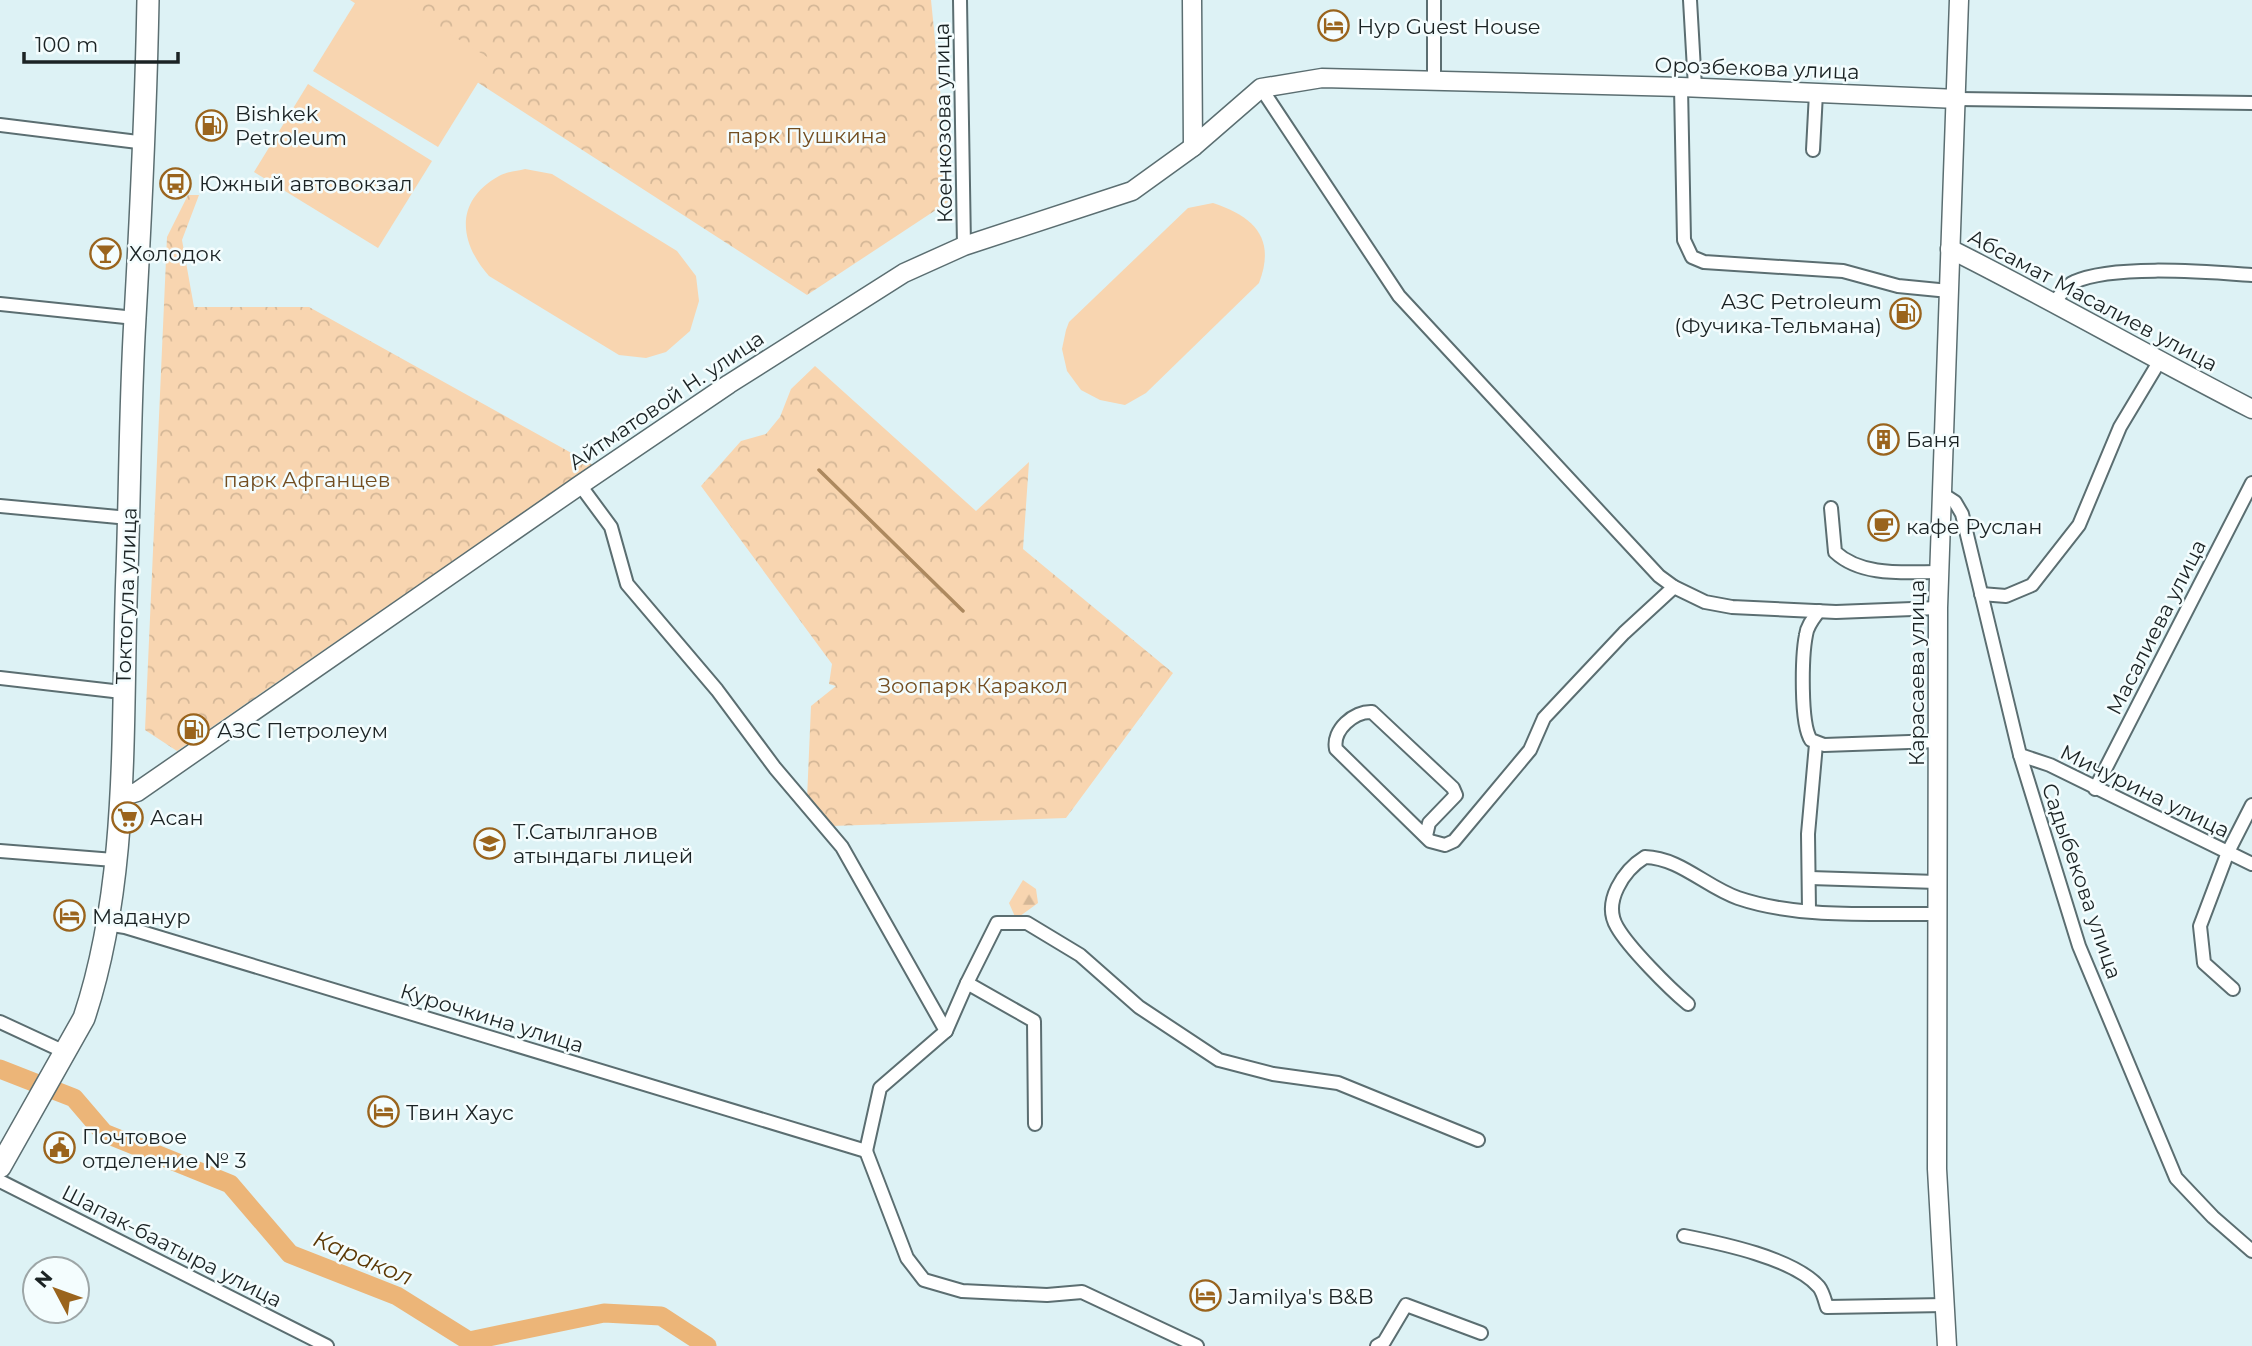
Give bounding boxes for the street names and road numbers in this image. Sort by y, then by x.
street label: Коенкозова улица [929,23,957,223]
street label: Орозбекова улица [1654,52,1860,84]
street label: Абсамат Масалиев улица [1964,224,2222,376]
street label: Айтматовой Н. улица [563,325,769,475]
street label: Токтогула улица [110,507,142,685]
street label: Масалиева улица [2101,535,2211,719]
street label: Карасаева улица [1904,580,1929,766]
street label: Мичурина улица [2056,739,2234,843]
street label: Садыбекова улица [2037,780,2127,982]
street label: Курочкина улица [397,978,587,1058]
street label: Шапак-баатыра улица [58,1180,286,1312]

